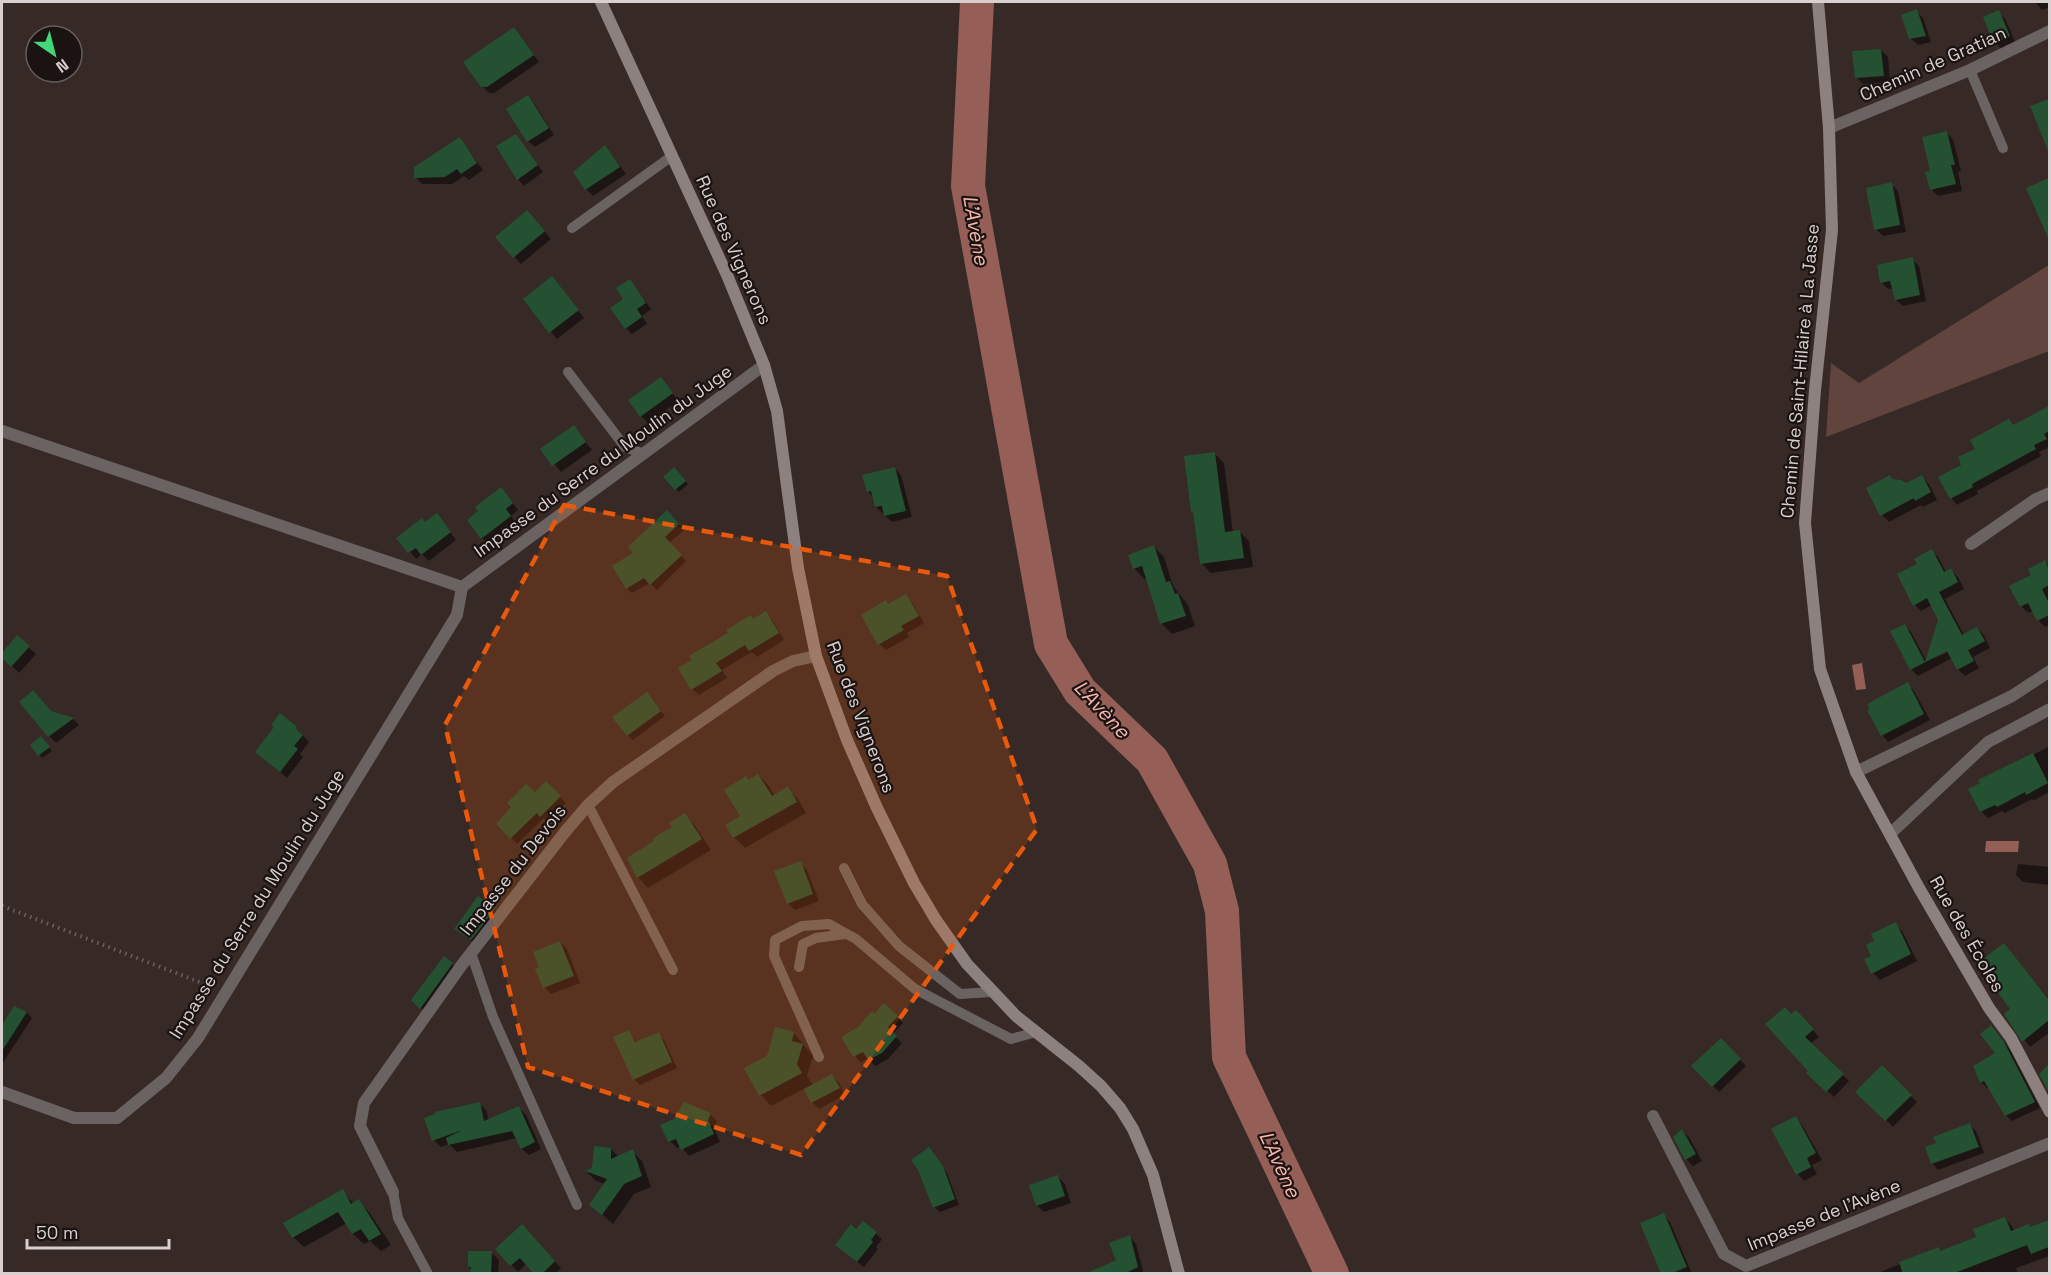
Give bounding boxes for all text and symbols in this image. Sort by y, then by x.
street label: Chemin de Gratian [1856,21,2010,106]
north arrow [24,24,84,84]
text: N [52,54,73,78]
street label: Rue des Vignerons [691,172,778,328]
water label: L'Avène [957,193,995,268]
street label: Chemin de Saint-Hilaire à La Jasse [1775,223,1824,519]
street label: Impasse du Serre du Moulin du Juge [469,359,736,562]
street label: Rue des Vignerons [822,638,901,796]
water label: L'Avène [1068,674,1136,745]
street label: Impasse du Serre du Moulin du Juge [164,765,349,1043]
street label: Impasse du Devois [454,800,571,940]
street label: Rue des Écoles [1925,871,2010,996]
water label: L'Avène [1253,1126,1307,1203]
street label: Impasse de l'Avène [1744,1173,1904,1256]
scale bar [27,1212,170,1250]
text: 50 m [36,1221,78,1244]

